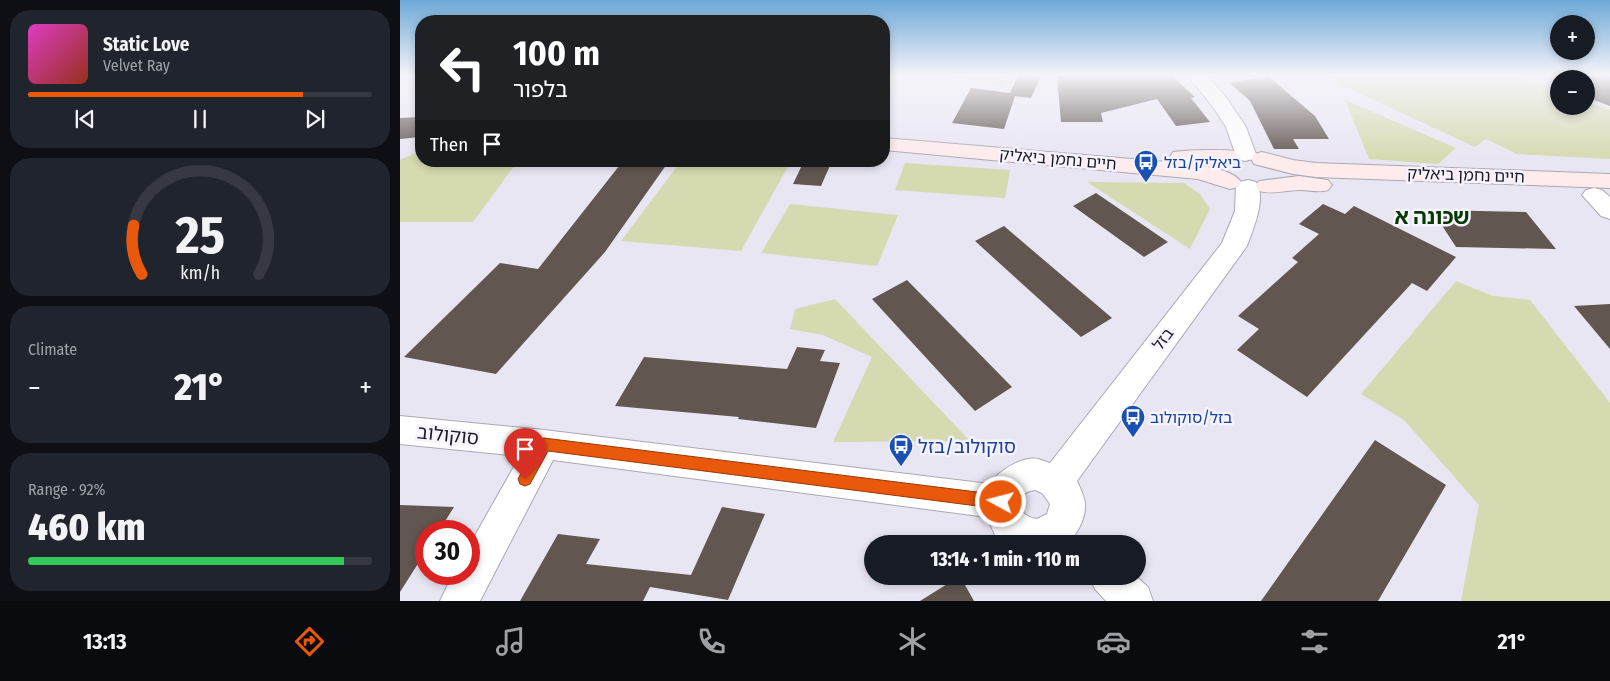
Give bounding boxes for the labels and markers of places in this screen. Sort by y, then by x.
bus stop icon: ביאליק/בזל [1133,149,1159,183]
place label: ביאליק/בזל [1164,153,1241,172]
bus stop icon: בזל/סוקולוב [1120,404,1146,438]
place label: בזל/סוקולוב [1150,408,1232,427]
pin [504,428,546,479]
bus stop icon: סוקולוב/בזל [888,433,914,467]
place label: סוקולוב/בזל [918,435,1016,458]

